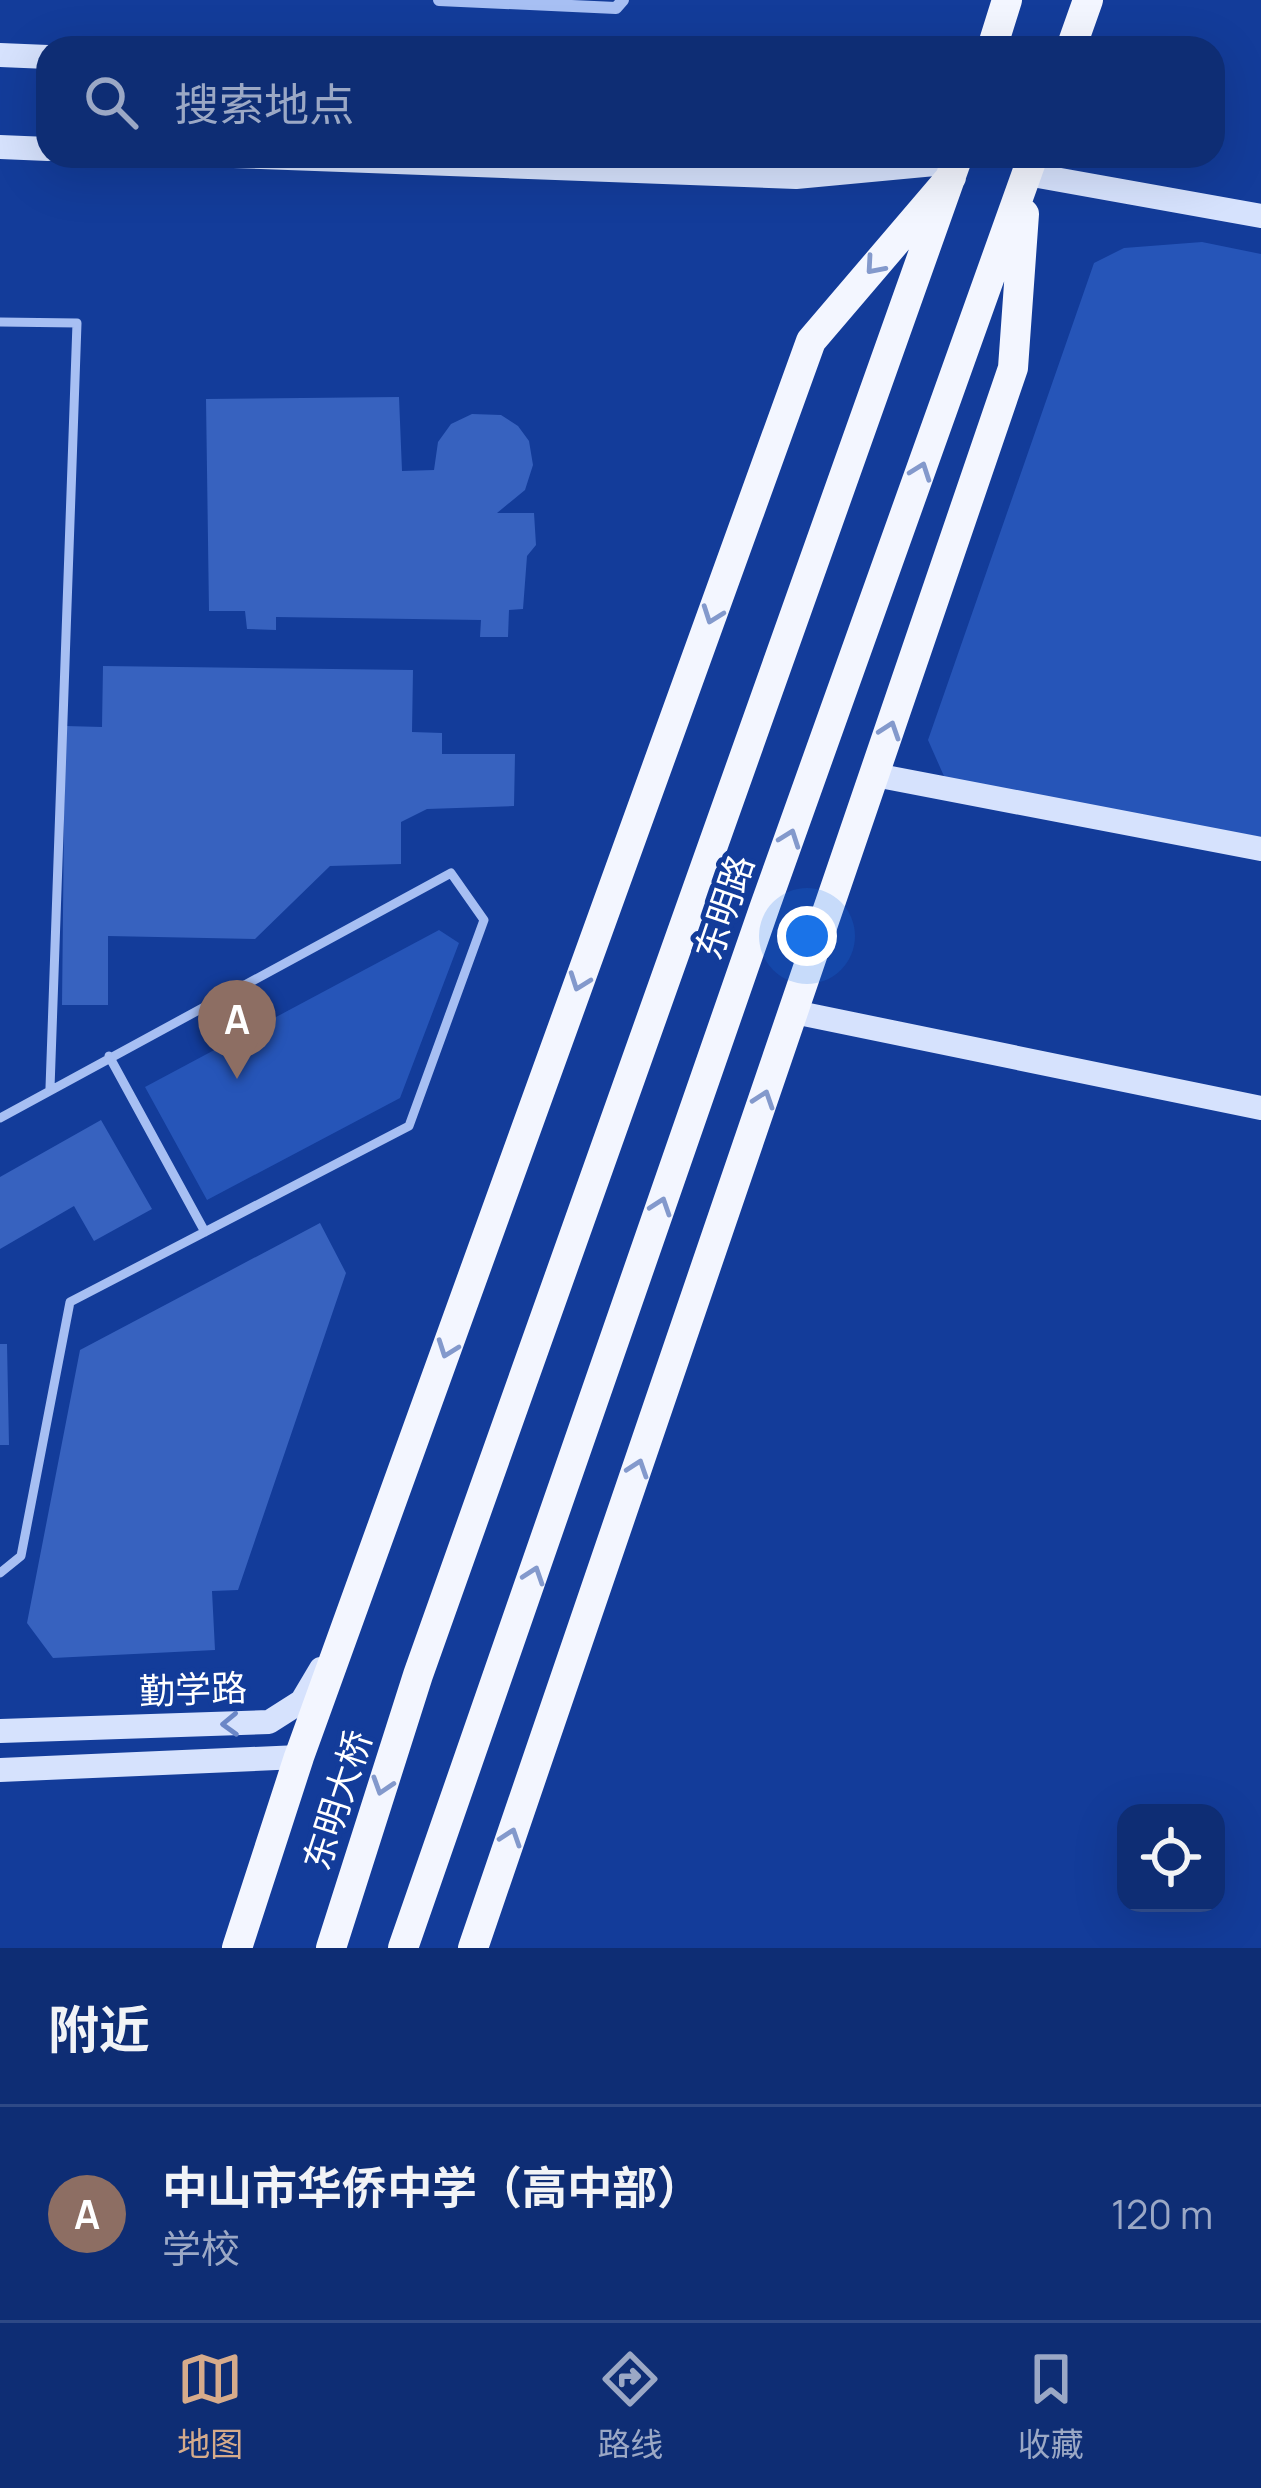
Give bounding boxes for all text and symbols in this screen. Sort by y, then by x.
search box [36,36,1225,168]
icon: search [78,69,144,135]
text: 搜索地点 [174,73,354,135]
one-way arrow [867,252,889,274]
one-way arrow [907,461,931,482]
one-way arrow [702,604,726,625]
one-way arrow [876,721,900,742]
one-way arrow [776,829,800,850]
street label: 东明路 [683,848,765,966]
your location [777,906,837,966]
one-way arrow [569,970,594,991]
pin: A [198,980,276,1079]
one-way arrow [750,1090,774,1111]
one-way arrow [647,1196,672,1217]
one-way arrow [437,1337,461,1358]
one-way arrow [623,1458,648,1479]
one-way arrow [520,1566,544,1587]
street label: 勤学路 [138,1663,248,1715]
one-way arrow [220,1711,239,1737]
street label: 东明大桥 [291,1724,383,1876]
one-way arrow [372,1775,397,1796]
map controls [1117,1804,1225,1912]
button: locate [1117,1804,1225,1912]
one-way arrow [497,1827,522,1848]
text: 附近 [48,1994,150,2063]
text: 中山市华侨中学（高中部） [162,2156,702,2218]
text: A [74,2187,100,2241]
text: 120 m [1111,2187,1213,2241]
text: 学校 [162,2221,240,2275]
tab: 地图 [177,2346,243,2466]
tab: 路线 [597,2346,663,2466]
tab: 收藏 [1018,2346,1084,2466]

